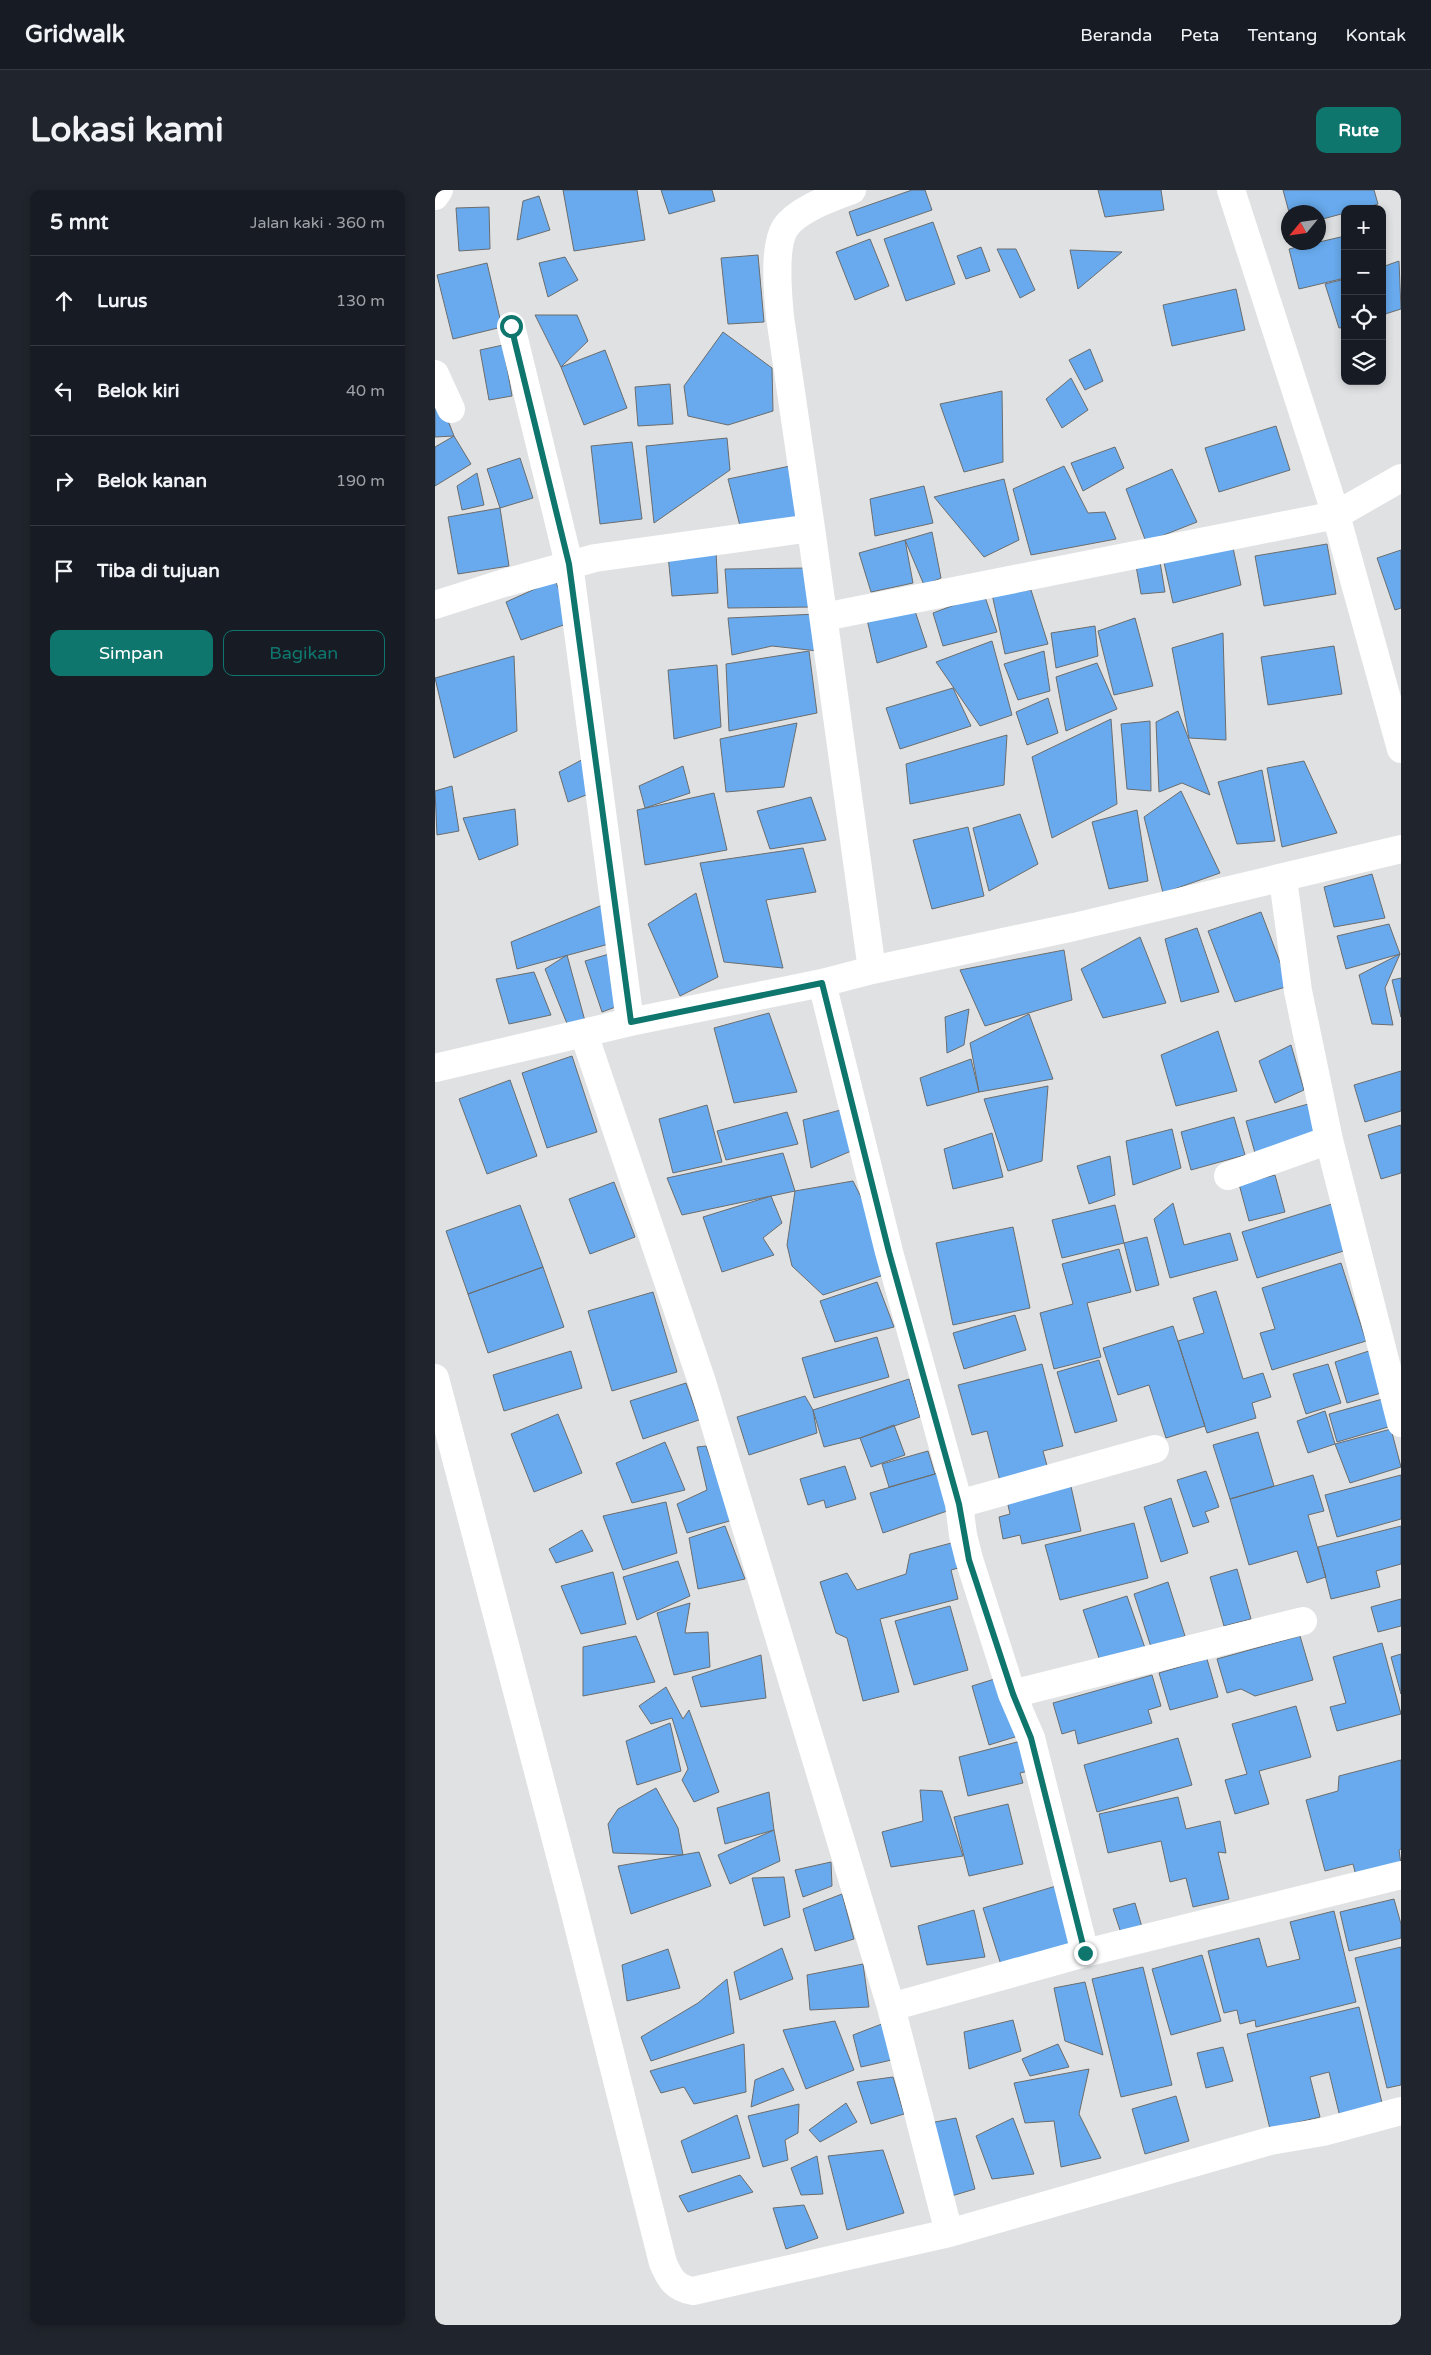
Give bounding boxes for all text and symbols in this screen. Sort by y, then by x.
text: Gridwalk [25,20,125,49]
text: Beranda [1080,24,1152,46]
text: Peta [1180,24,1219,46]
text: Tentang [1247,24,1317,46]
text: Kontak [1345,24,1406,46]
button: Rute [1316,107,1401,153]
text: Lokasi kami [30,109,224,151]
north arrow [1281,205,1326,250]
map controls [1341,205,1386,385]
button: + [1341,205,1386,250]
text: 5 mnt [50,210,109,235]
text: Jalan kaki · 360 m [250,213,385,233]
button: − [1341,250,1386,295]
icon: ahead [50,287,78,315]
text: Lurus [97,290,147,312]
text: 130 m [336,291,385,311]
button: locate [1341,295,1386,340]
route start [500,315,523,338]
button: layers [1341,340,1386,385]
icon: left [50,377,78,405]
text: Belok kiri [97,380,180,402]
text: 40 m [346,381,385,401]
icon: right [50,467,78,495]
text: Belok kanan [97,470,207,492]
text: 190 m [336,471,385,491]
icon: arrive [50,557,78,585]
text: Tiba di tujuan [97,560,220,582]
button: Simpan [50,630,213,676]
button: Bagikan [223,630,385,676]
route end [1074,1942,1097,1965]

